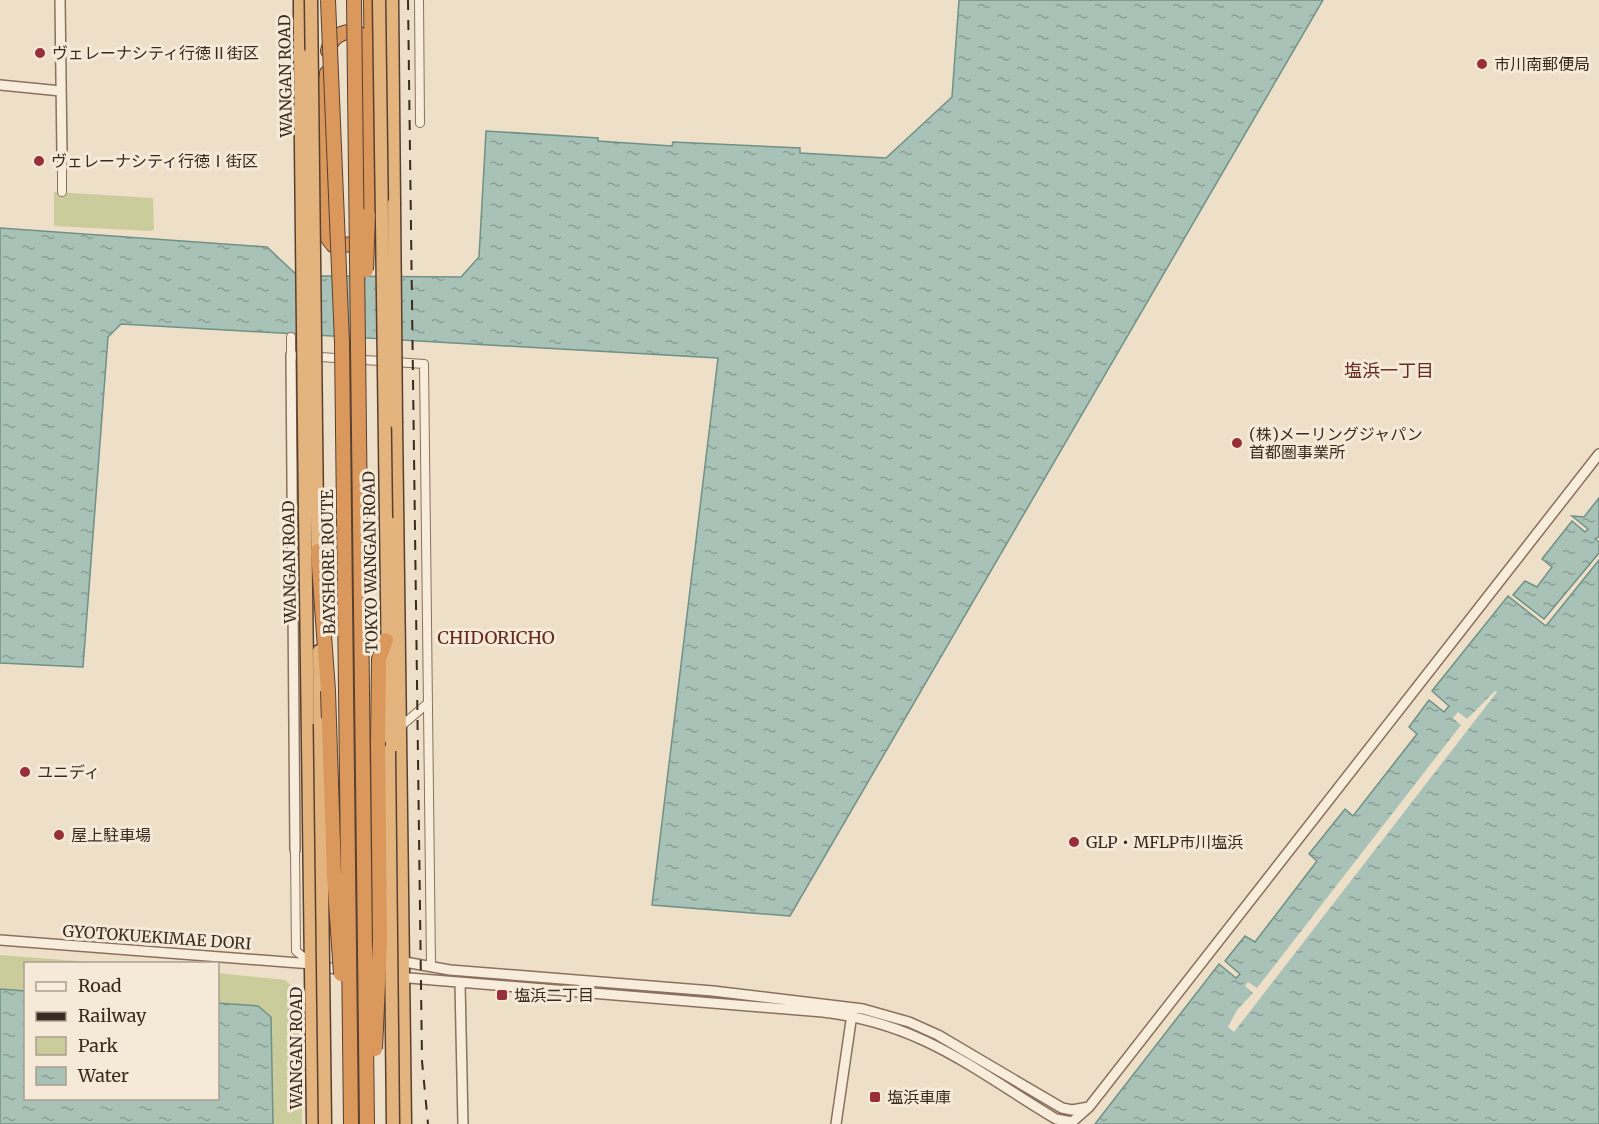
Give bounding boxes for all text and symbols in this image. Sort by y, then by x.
street label: WANGAN ROAD [274,15,296,138]
place label: ヴェレーナシティ行徳Ⅱ街区 [52,43,259,63]
marker: ヴェレーナシティ行徳Ⅱ街区 [33,46,47,60]
place label: 市川南郵便局 [1494,54,1590,74]
marker: 市川南郵便局 [1475,57,1489,71]
place label: ヴェレーナシティ行徳Ⅰ街区 [51,151,258,171]
marker: ヴェレーナシティ行徳Ⅰ街区 [32,154,46,168]
district label: 塩浜一丁目 [1344,359,1434,382]
place label: (株)メーリングジャパン 首都圏事業所 [1249,424,1423,462]
marker: (株)メーリングジャパン 首都圏事業所 [1230,436,1244,450]
street label: TOKYO WANGAN ROAD [358,471,382,653]
street label: BAYSHORE ROUTE [317,488,339,635]
street label: WANGAN ROAD [278,501,300,624]
district label: CHIDORICHO [437,626,555,649]
place label: ユニディ [37,762,100,782]
marker: ユニディ [18,765,32,779]
place label: 屋上駐車場 [71,825,151,845]
marker: 屋上駐車場 [52,828,66,842]
place label: GLP・MFLP市川塩浜 [1086,832,1243,852]
marker: GLP・MFLP市川塩浜 [1067,835,1081,849]
street label: GYOTOKUEKIMAE DORI [62,920,252,954]
legend [24,962,219,1100]
text: Road [78,974,122,997]
place label: 塩浜二丁目 [514,985,594,1005]
street label: WANGAN ROAD [286,987,306,1110]
marker: 塩浜二丁目 [495,988,509,1002]
text: Railway [78,1004,147,1027]
text: Park [78,1034,119,1057]
text: Water [77,1064,129,1087]
place label: 塩浜車庫 [887,1087,951,1107]
marker: 塩浜車庫 [868,1090,882,1104]

